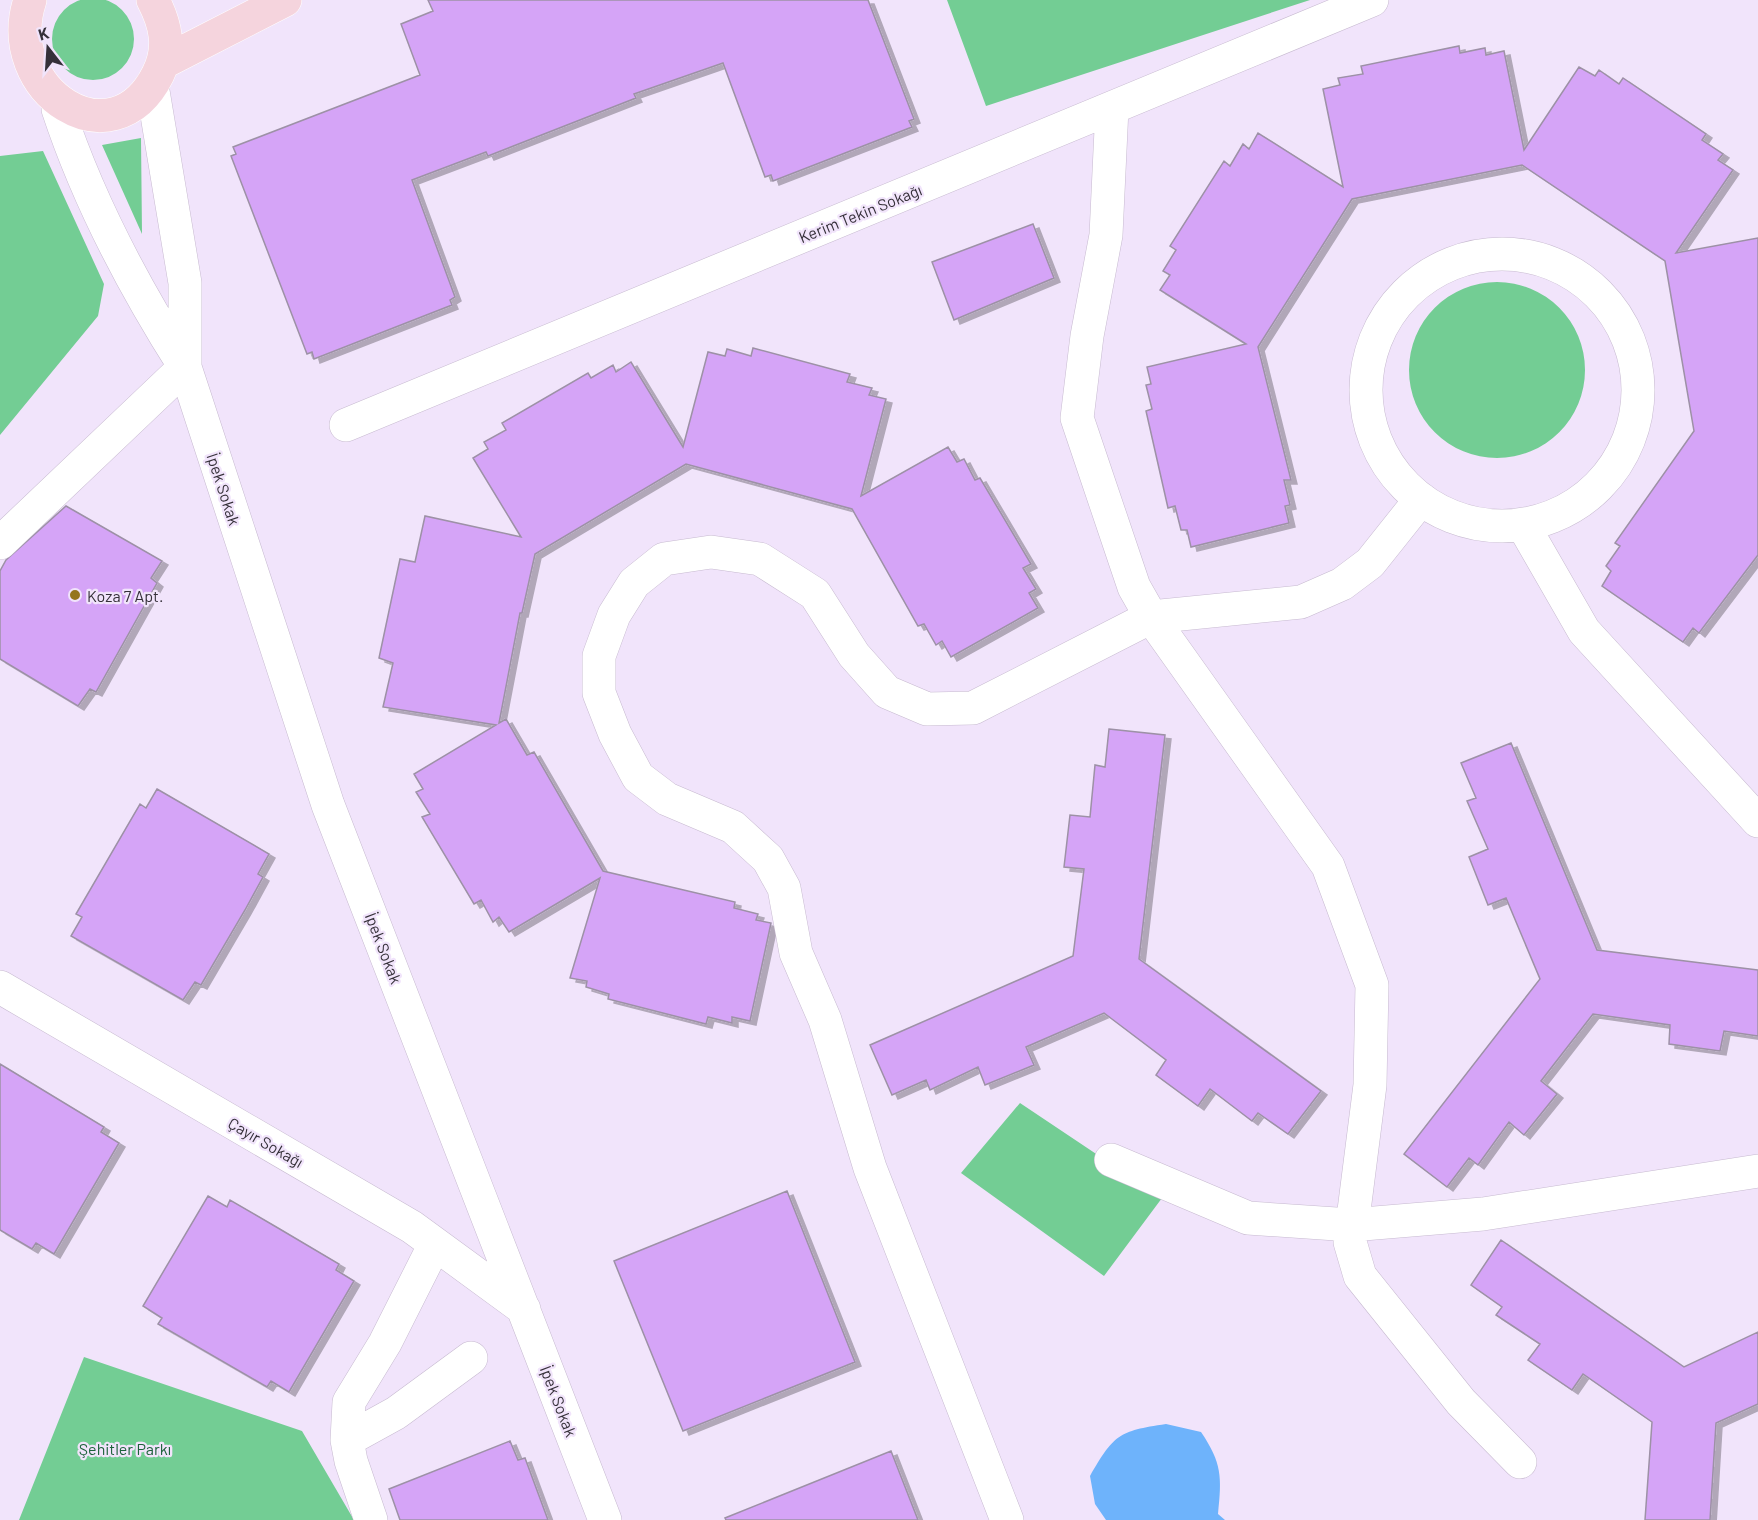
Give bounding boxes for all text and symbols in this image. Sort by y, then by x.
north arrow [18,18,78,78]
text: K [36,23,51,44]
street label: Kerim Tekin Sokağı [796,180,924,246]
street label: İpek Sokak [203,451,245,527]
place label: Koza 7 Apt. [87,586,163,605]
marker: Koza 7 Apt. [68,588,82,602]
street label: İpek Sokak [362,910,406,986]
street label: Çayır Sokağı [225,1113,307,1171]
street label: İpek Sokak [537,1363,581,1439]
park label: Şehitler Parkı [79,1439,171,1458]

